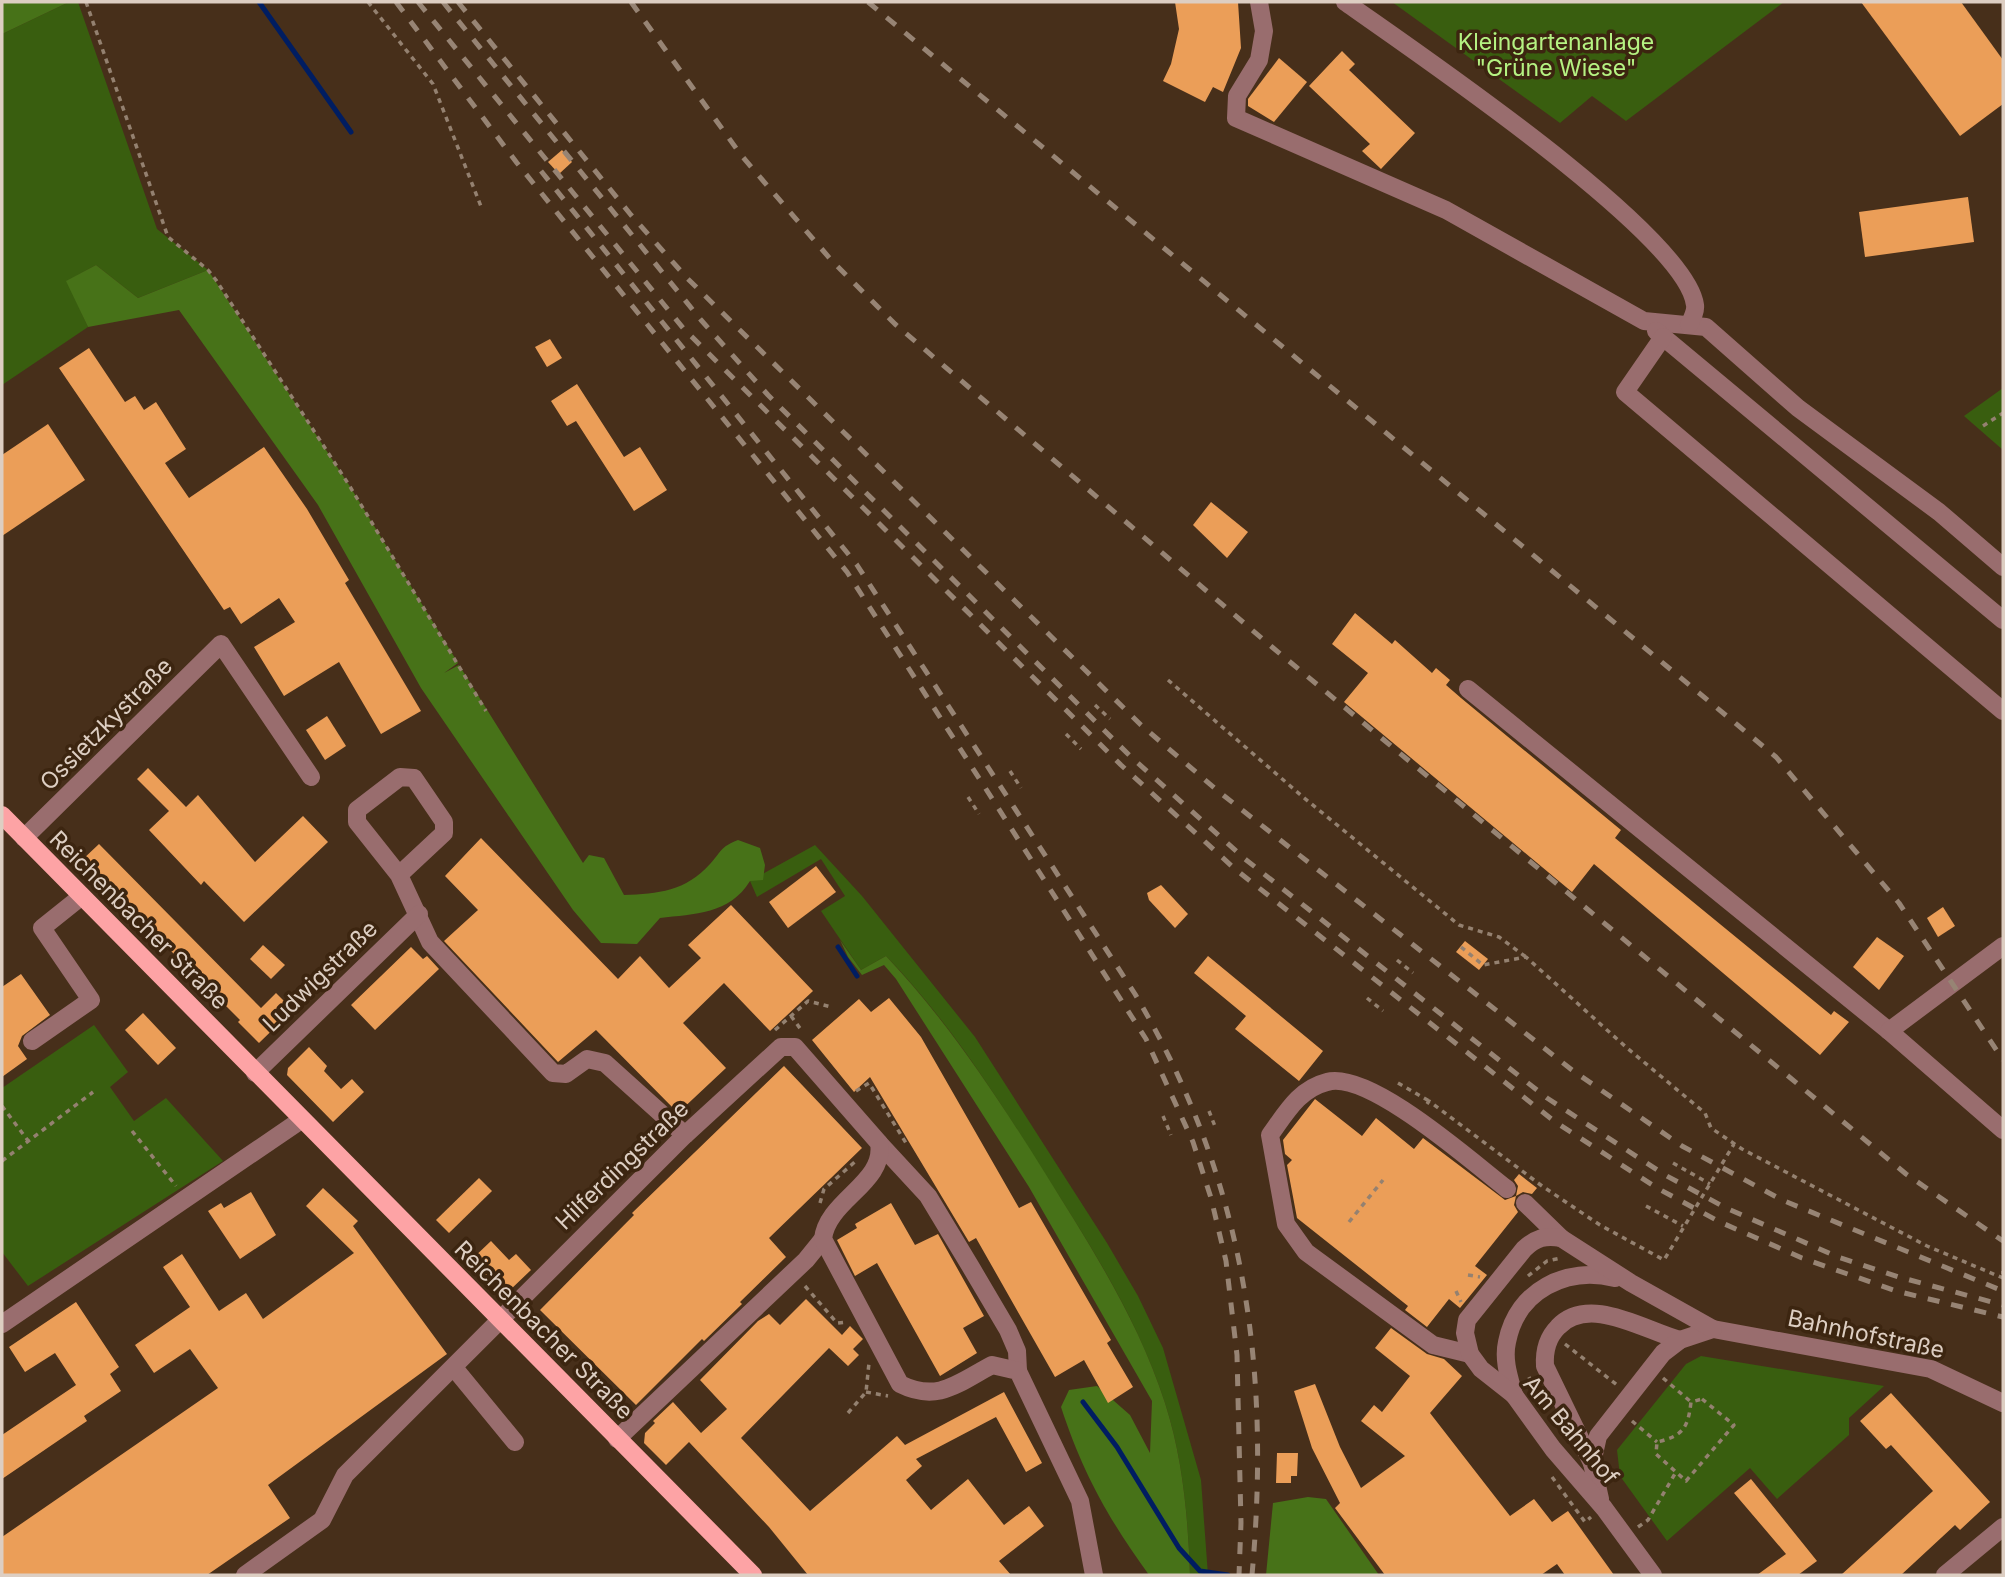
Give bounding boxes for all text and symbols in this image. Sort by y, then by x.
park label: Kleingartenanlage "Grüne Wiese" [1458,28,1654,82]
street label: Ossietzkystraße [34,652,178,796]
street label: Reichenbacher Straße [44,825,234,1015]
street label: Ludwigstraße [257,915,383,1037]
street label: Hilferdingstraße [550,1095,694,1235]
street label: Reichenbacher Straße [449,1235,639,1425]
street label: Bahnhofstraße [1785,1304,1947,1364]
street label: Am Bahnhof [1517,1370,1625,1491]

